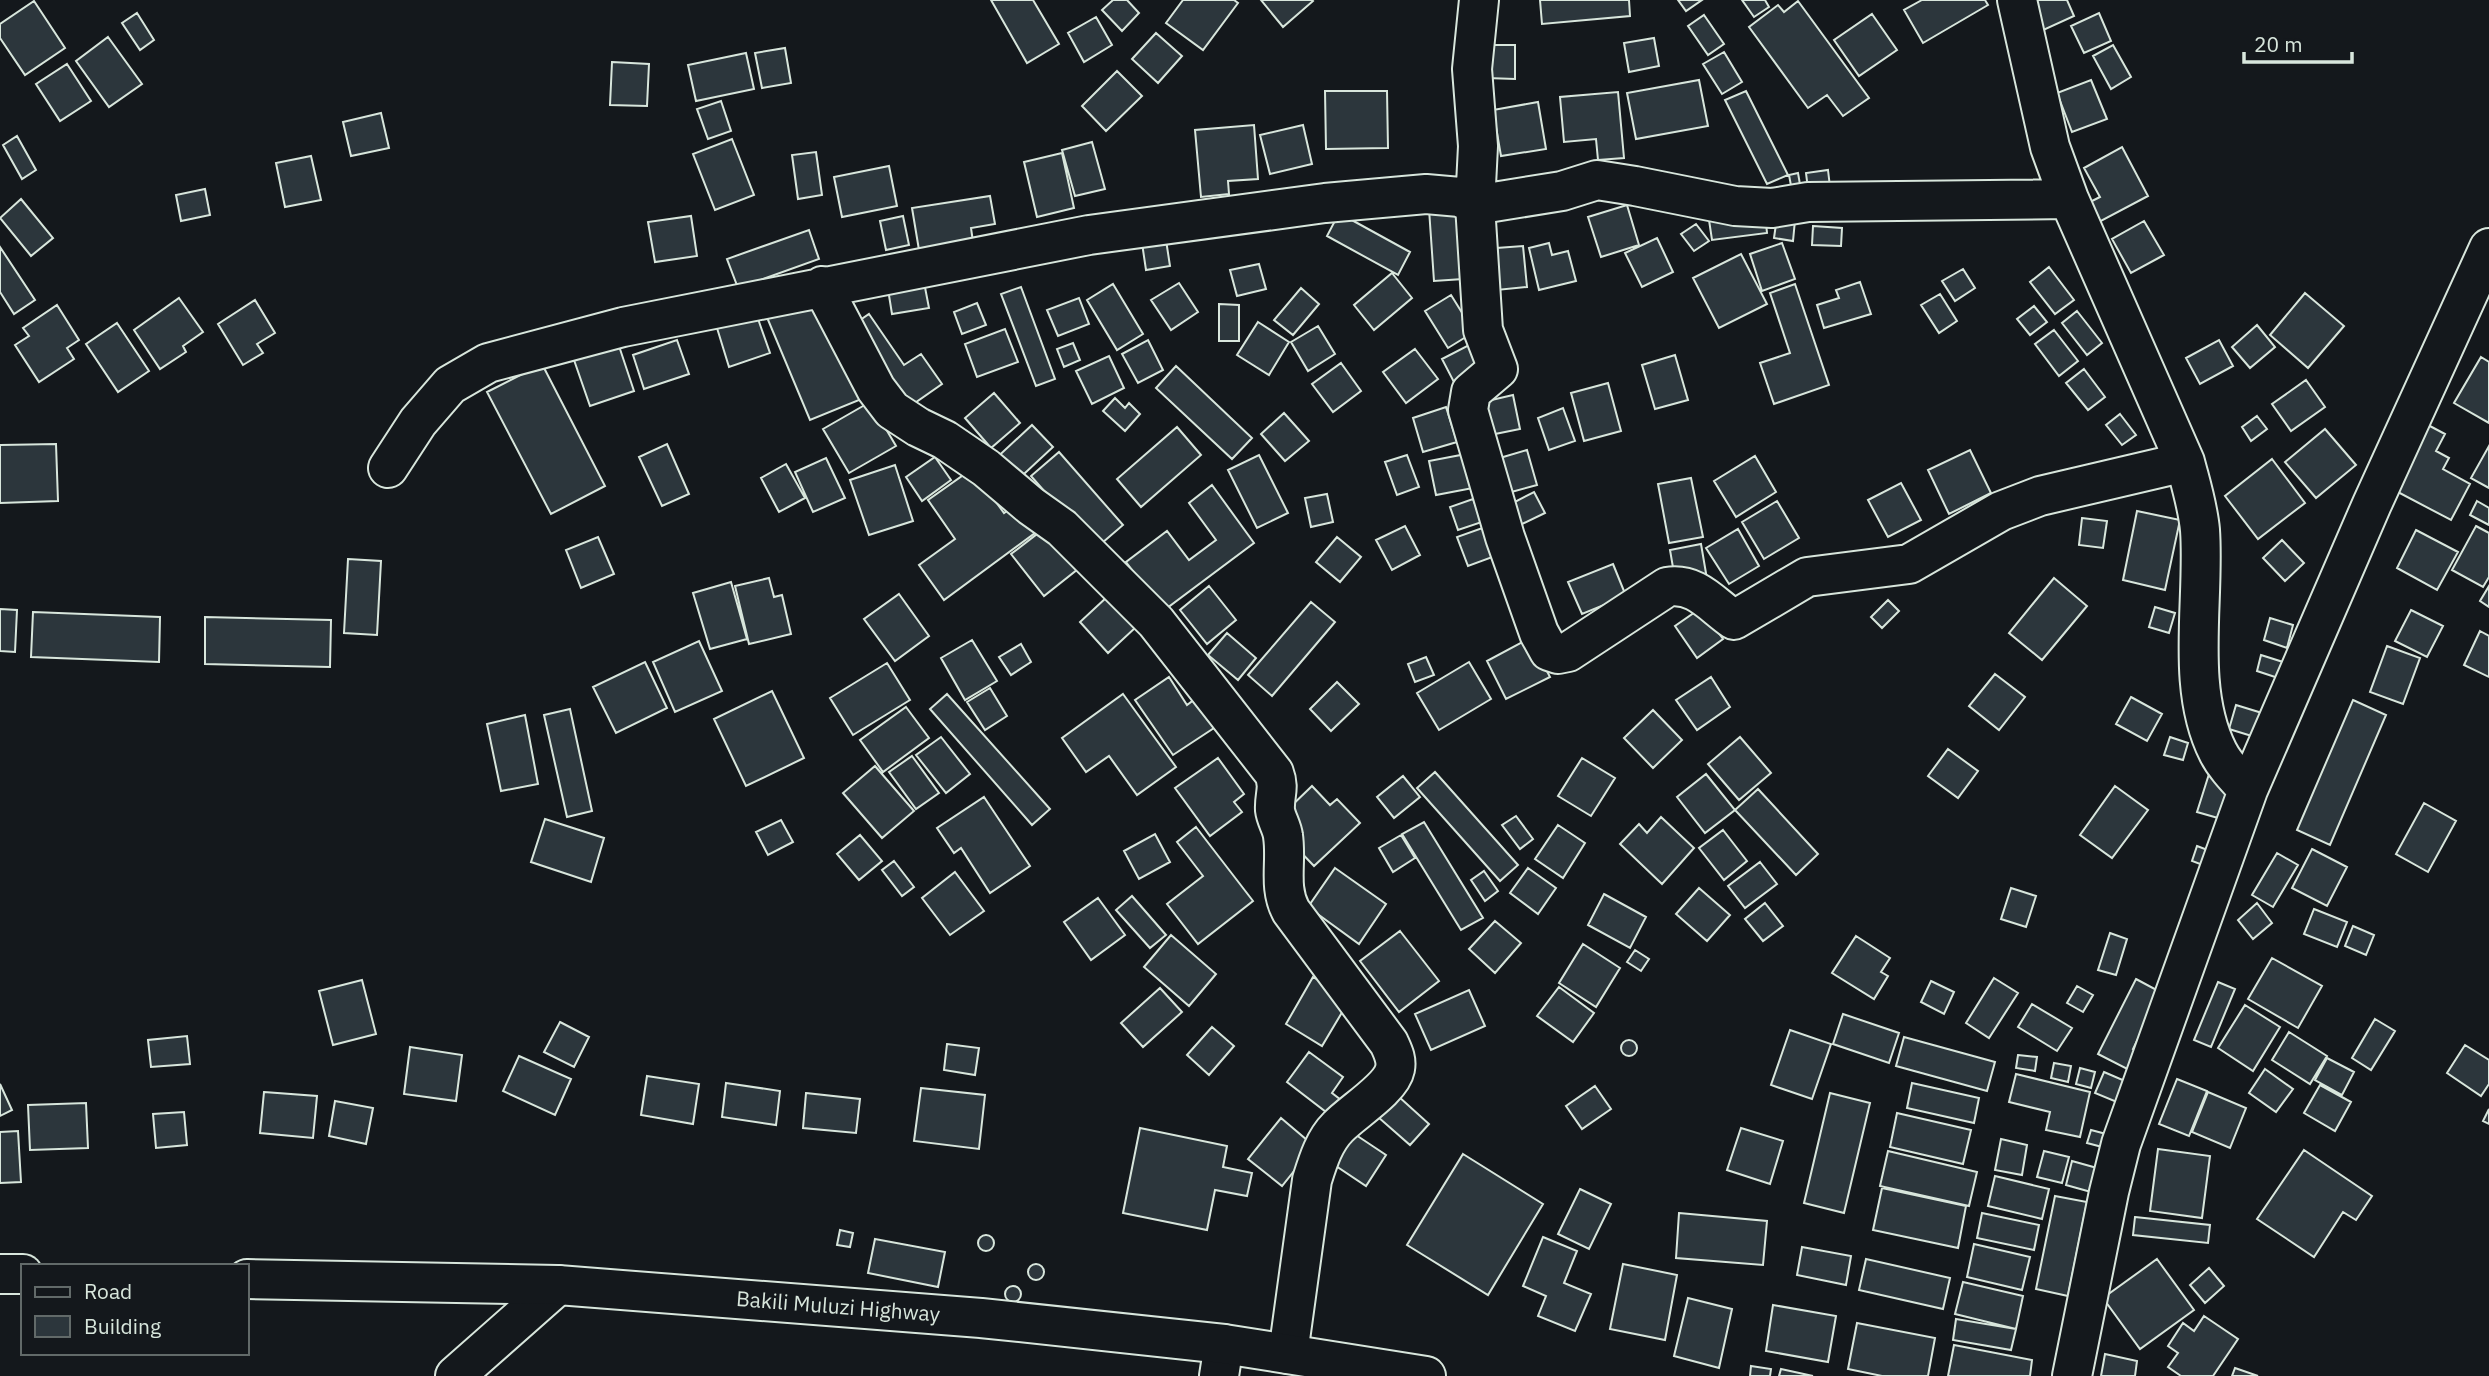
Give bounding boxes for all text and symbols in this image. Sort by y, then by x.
scale bar [2244,21,2352,65]
text: 20 m [2254,30,2303,58]
legend [21,1264,248,1355]
text: Road [84,1277,132,1305]
street label: Bakili Muluzi Highway [735,1284,942,1328]
text: Building [84,1312,161,1340]

